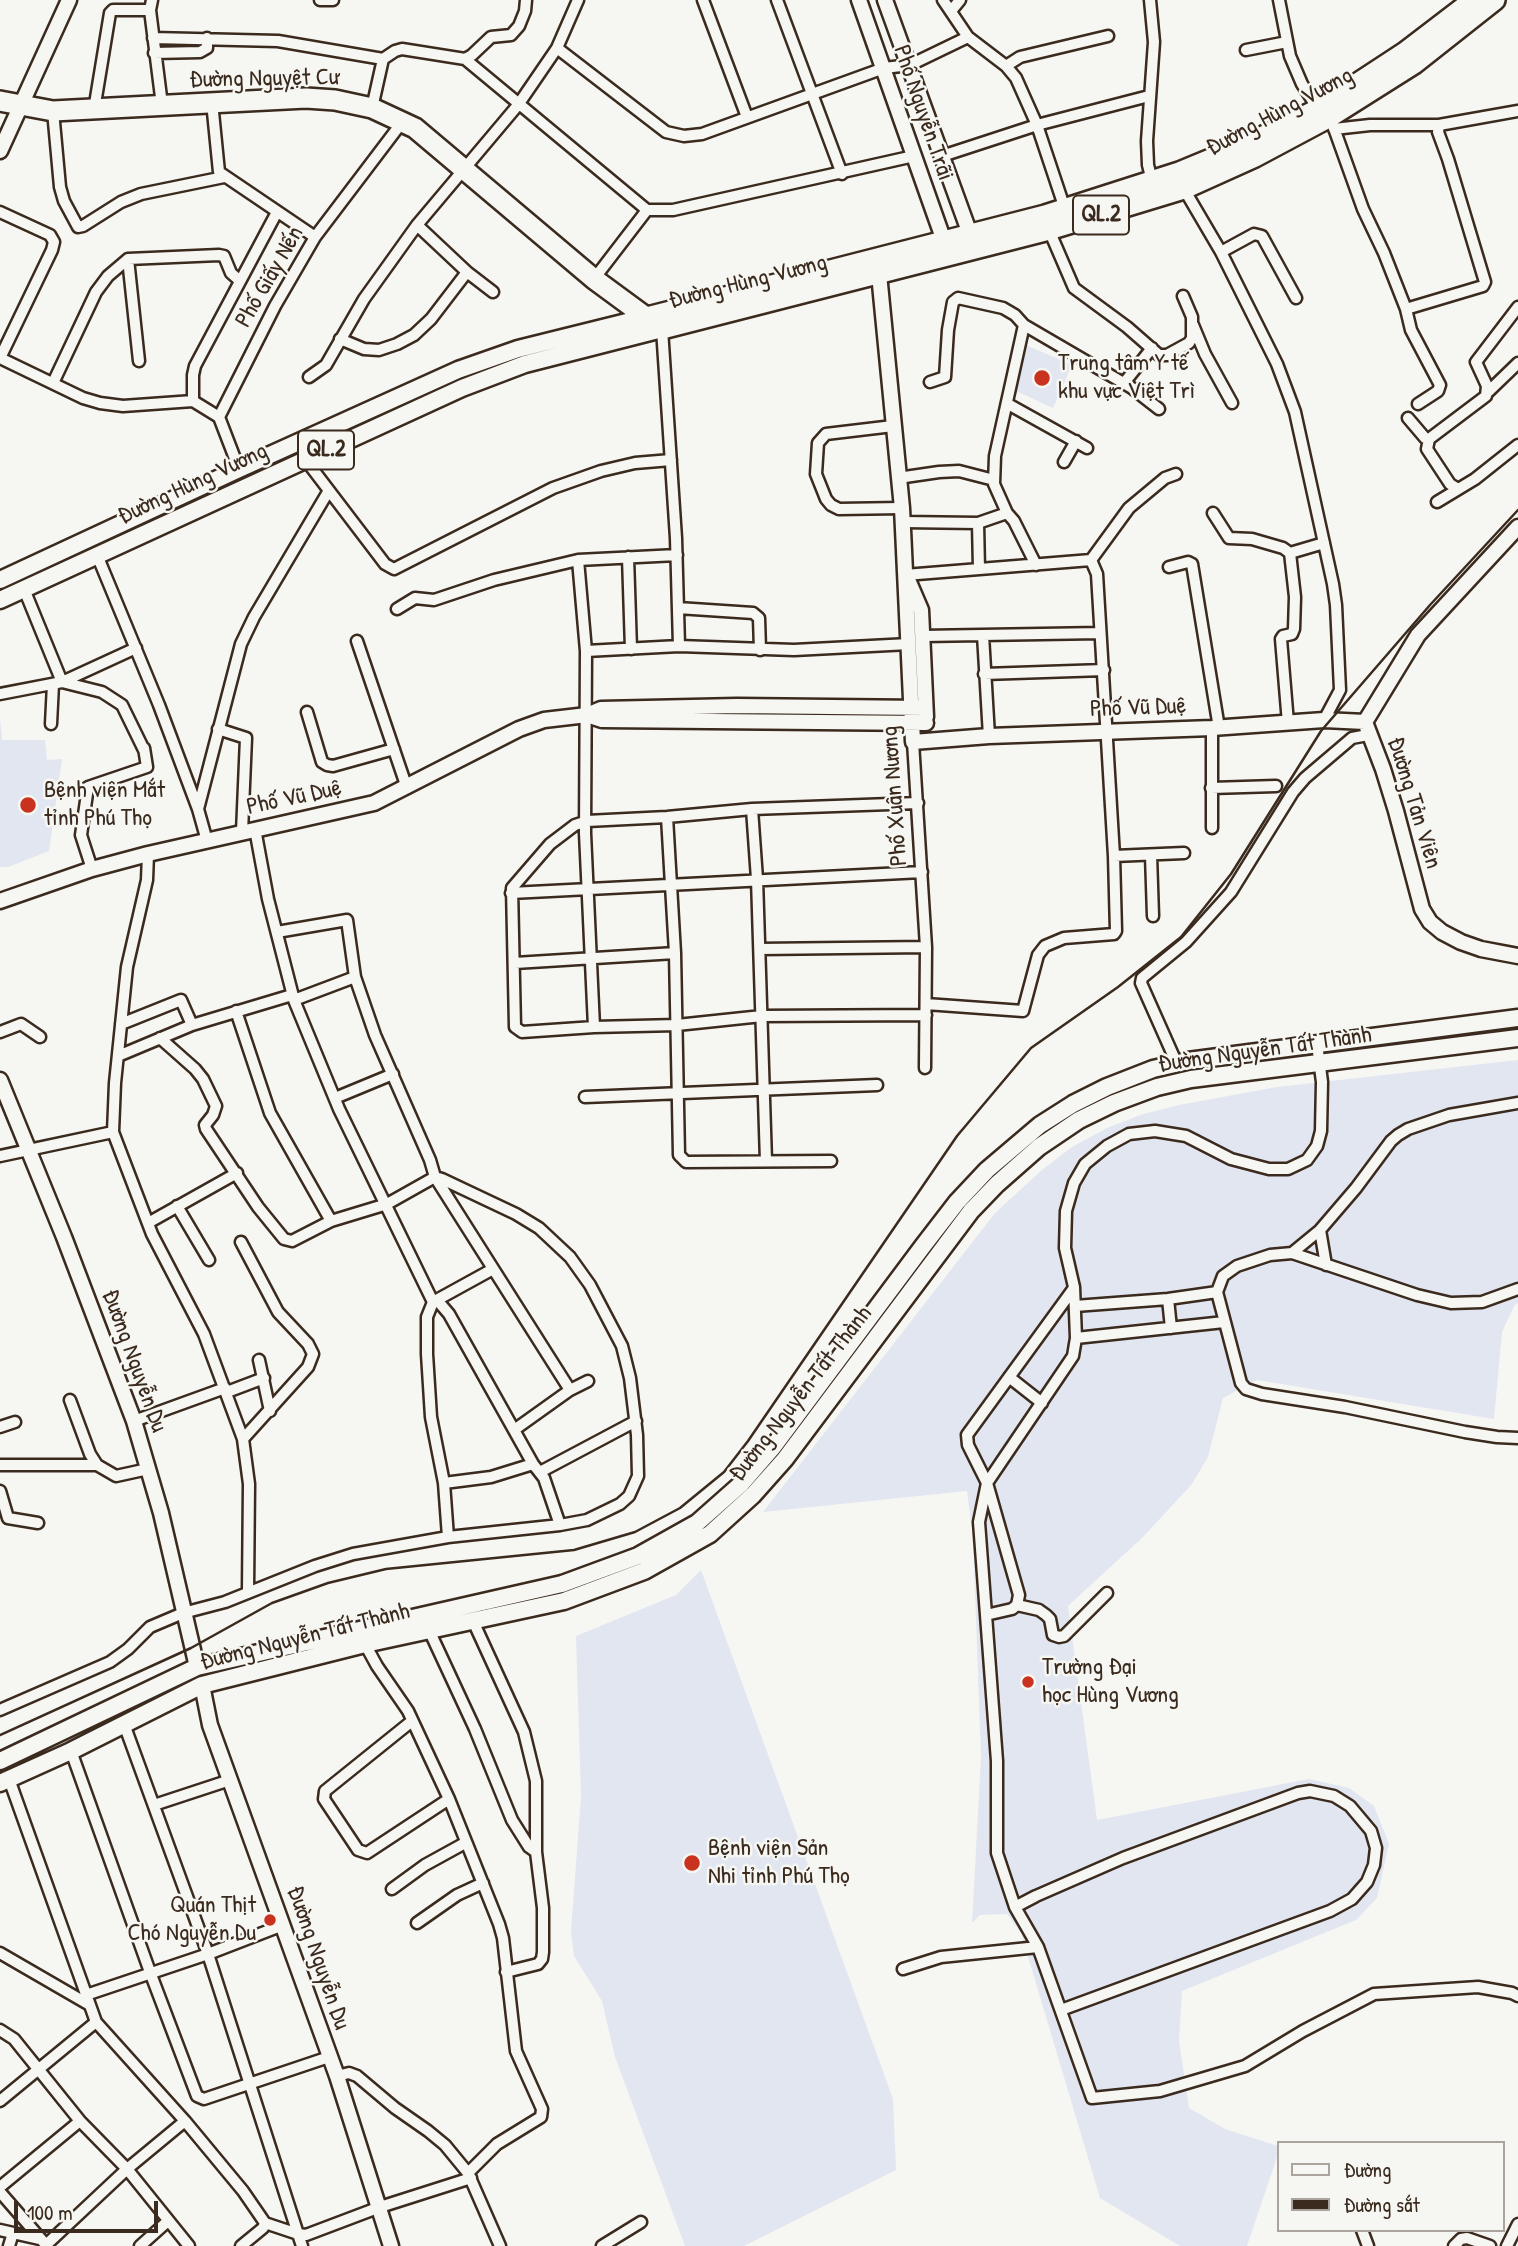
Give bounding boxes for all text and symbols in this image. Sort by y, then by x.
street label: Phố Nguyễn Trãi [886,42,960,184]
street label: Đường Hùng Vương [1202,61,1358,163]
street label: Đường Nguyệt Cư [189,63,339,95]
road number: QL.2 [1073,196,1129,234]
street label: Phố Giấy Nến [230,221,310,333]
street label: Đường Hùng Vương [666,248,830,316]
place label: Trung tâm Y tế khu vực Việt Trì [1058,350,1195,406]
marker: Trung tâm Y tế khu vực Việt Trì [1032,368,1052,388]
road number: QL.2 [298,431,354,470]
street label: Đường Hùng Vương [114,437,272,531]
street label: Phố Vũ Duệ [1090,692,1186,724]
street label: Phố Xuân Nương [876,725,914,867]
street label: Đường Tản Viên [1380,734,1448,872]
street label: Phố Vũ Duệ [244,774,344,822]
place label: Bệnh viện Mắt tỉnh Phú Thọ [44,777,165,833]
marker: Bệnh viện Mắt tỉnh Phú Thọ [18,795,38,815]
street label: Đường Nguyễn Tất Thành [1157,1021,1373,1079]
street label: Đường Nguyễn Du [95,1286,173,1436]
street label: Đường Nguyễn Tất Thành [724,1301,878,1487]
street label: Đường Nguyễn Tất Thành [197,1597,413,1677]
place label: Trường Đại học Hùng Vương [1042,1654,1179,1710]
marker: Trường Đại học Hùng Vương [1020,1674,1036,1690]
place label: Bệnh viện Sản Nhi tỉnh Phú Thọ [708,1835,850,1891]
marker: Bệnh viện Sản Nhi tỉnh Phú Thọ [682,1853,702,1873]
street label: Đường Nguyễn Du [280,1883,356,2033]
place label: Quán Thịt Chó Nguyễn Du [127,1892,256,1948]
marker: Quán Thịt Chó Nguyễn Du [262,1912,278,1928]
legend [1276,2141,1504,2232]
text: Đường [1344,2155,1391,2184]
scale bar [18,2186,161,2230]
text: Đường sắt [1344,2190,1420,2219]
text: 100 m [27,2198,73,2227]

